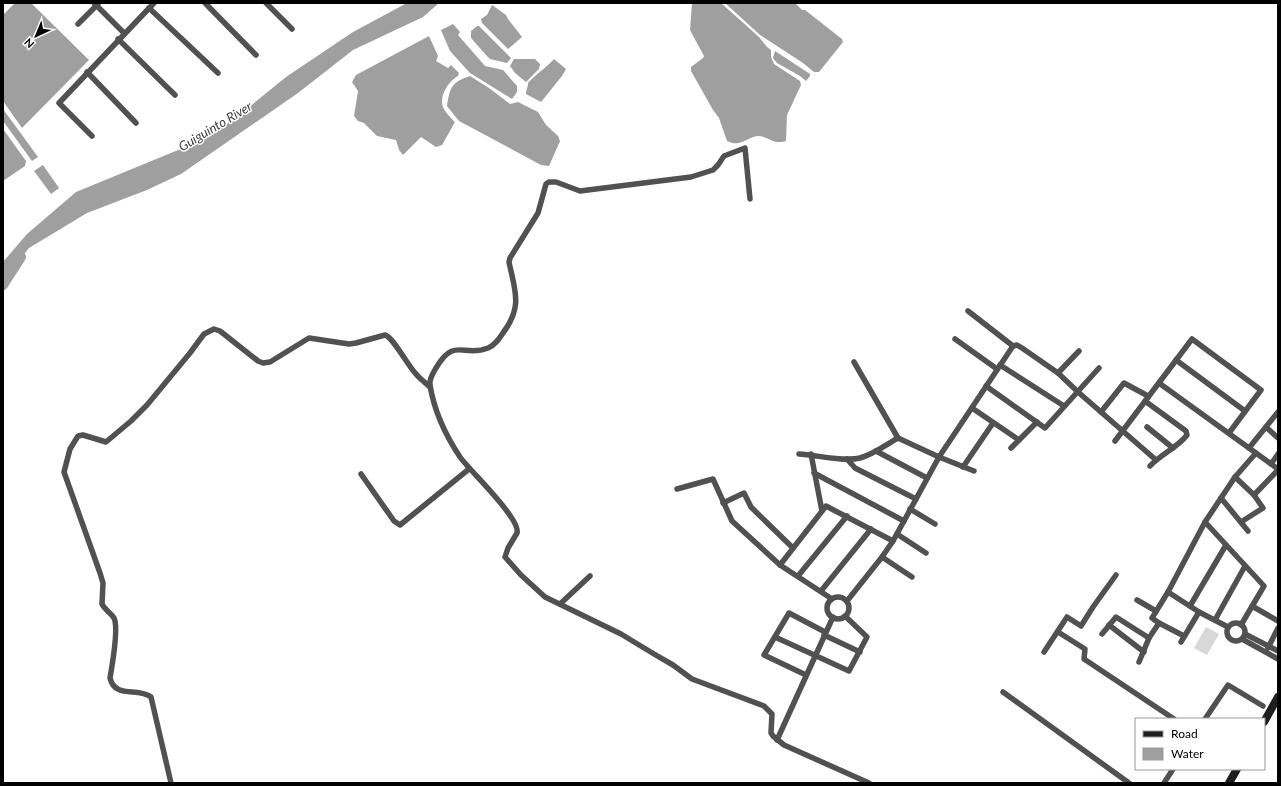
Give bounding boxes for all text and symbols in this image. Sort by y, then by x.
north arrow [16,16,56,56]
text: N [21,36,36,51]
water label: Guiguinto River [175,97,255,154]
legend [1135,718,1265,770]
text: Road [1171,726,1198,741]
text: Water [1171,746,1204,761]

